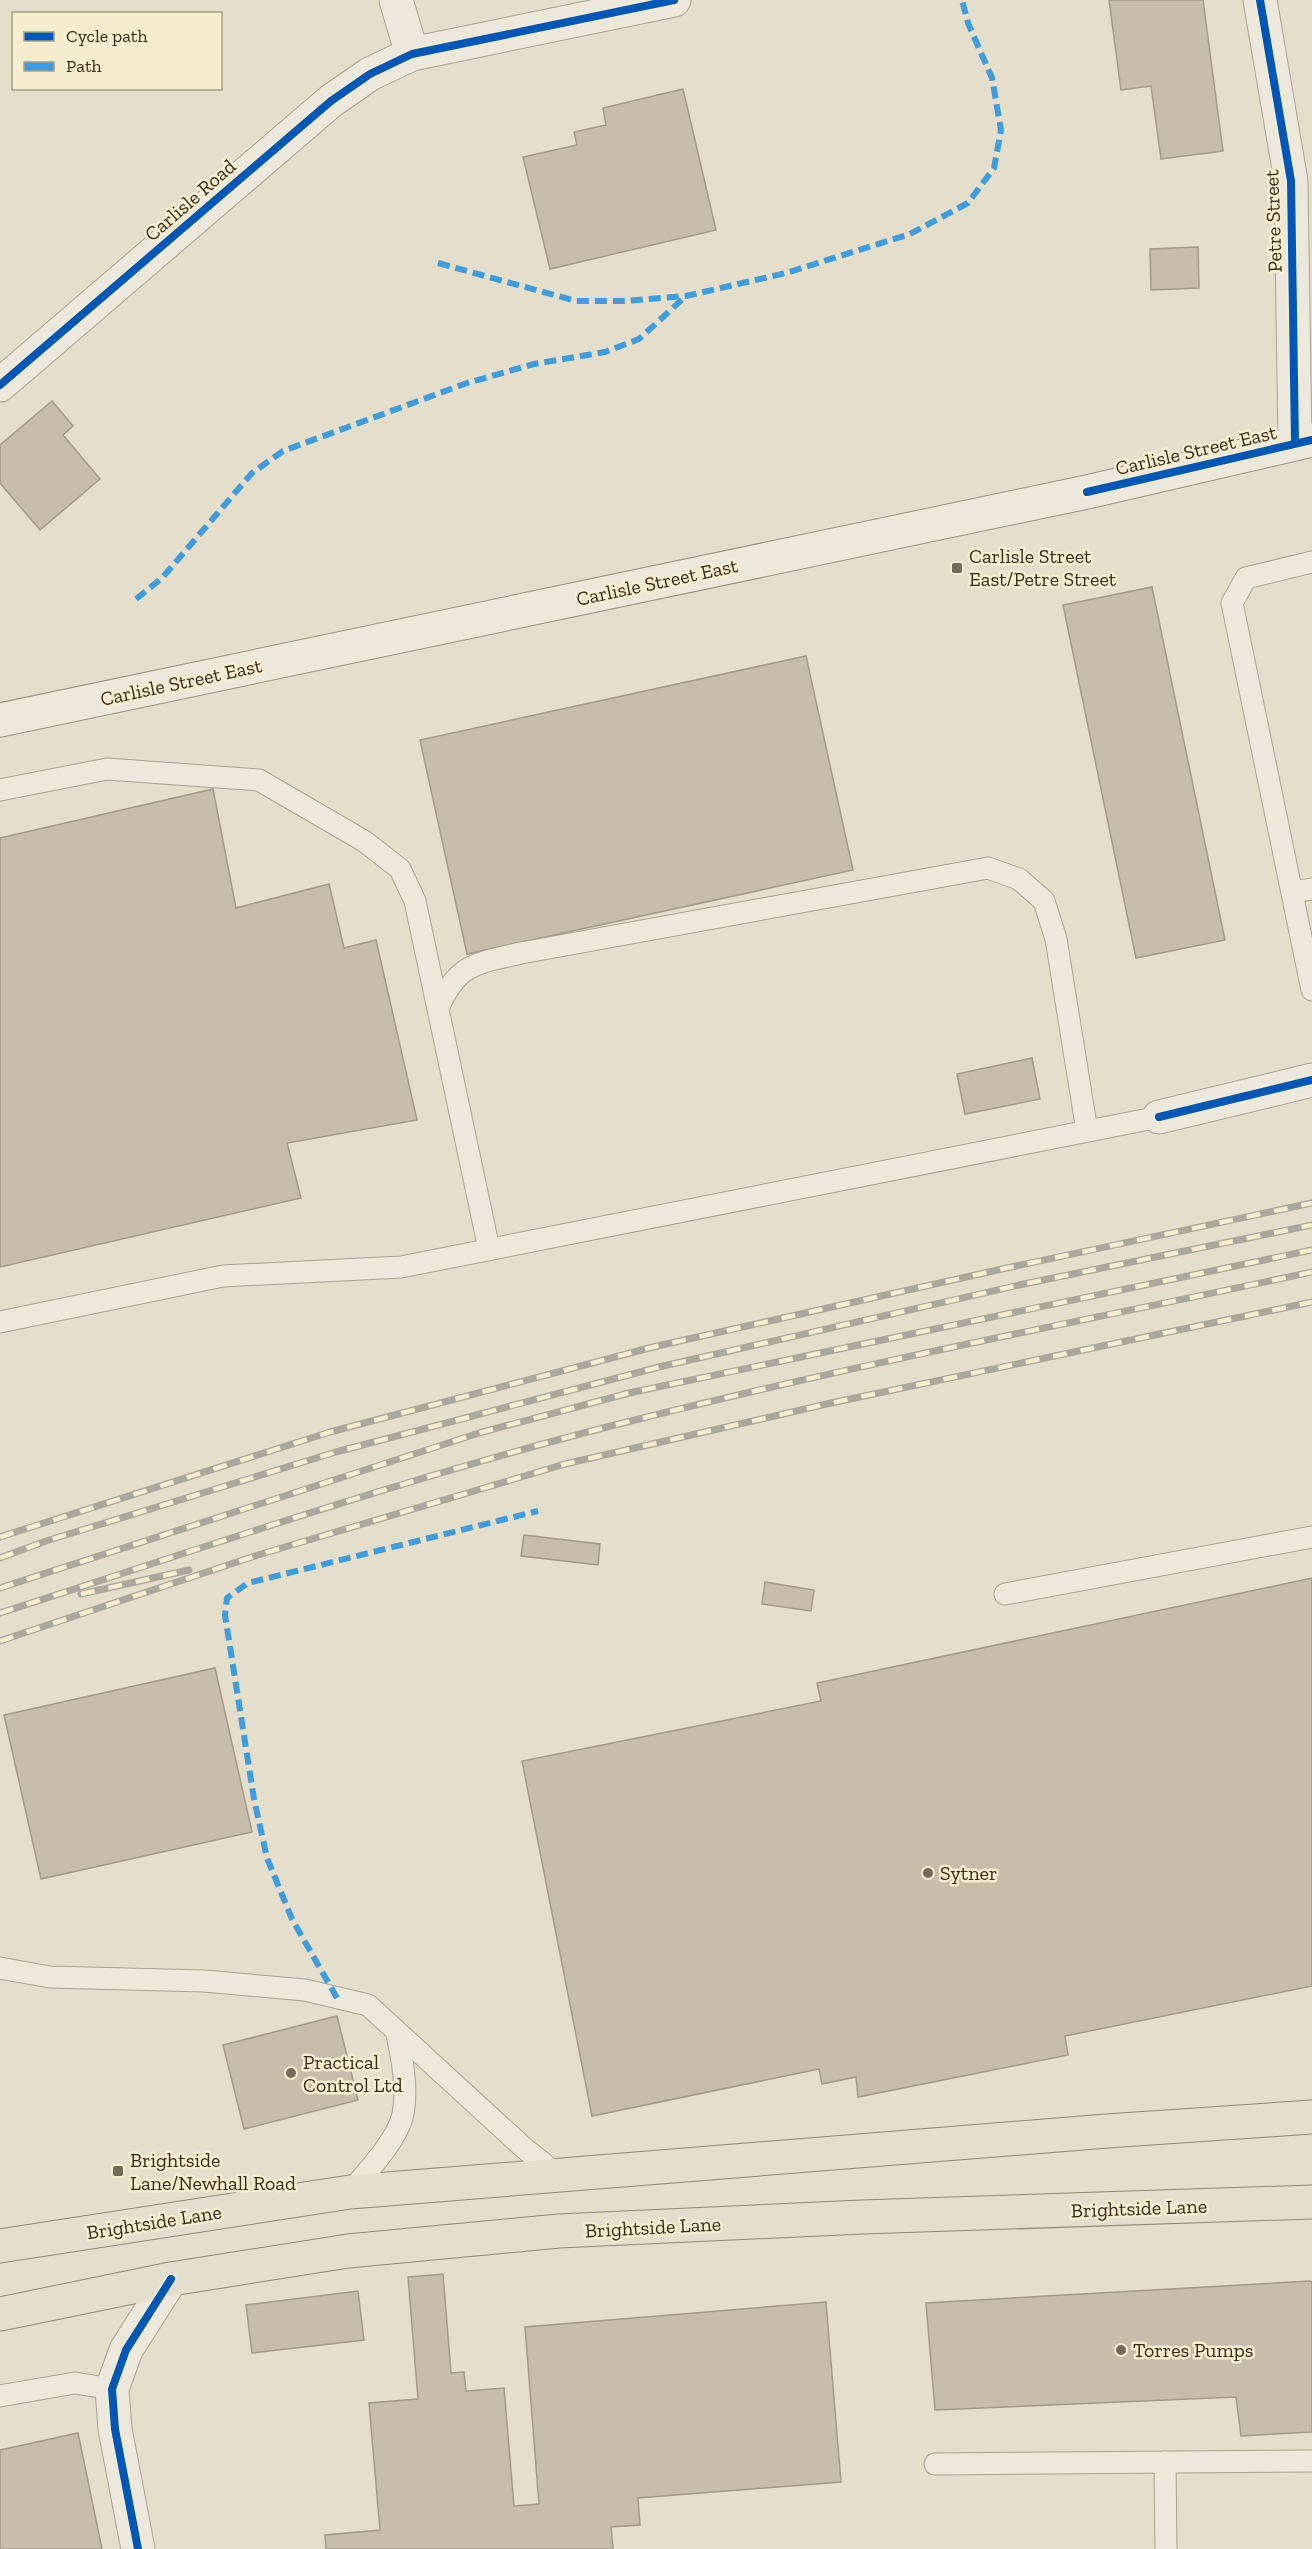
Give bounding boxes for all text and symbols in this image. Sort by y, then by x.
legend [12,12,222,90]
text: Cycle path [66,25,148,47]
text: Path [66,55,102,77]
street label: Carlisle Road [140,154,240,246]
street label: Petre Street [1259,169,1287,273]
street label: Carlisle Street East [1113,420,1279,480]
place label: Carlisle Street East/Petre Street [969,544,1117,591]
street label: Carlisle Street East [574,553,741,611]
marker: Carlisle Street East/Petre Street [950,561,964,575]
street label: Carlisle Street East [98,653,265,711]
place label: Sytner [940,1861,997,1885]
marker: Sytner [921,1866,935,1880]
place label: Practical Control Ltd [303,2050,403,2097]
marker: Practical Control Ltd [284,2066,298,2080]
place label: Brightside Lane/Newhall Road [130,2148,296,2195]
marker: Brightside Lane/Newhall Road [111,2164,125,2178]
street label: Brightside Lane [1070,2194,1208,2222]
street label: Brightside Lane [85,2199,223,2245]
street label: Brightside Lane [584,2211,722,2243]
place label: Torres Pumps [1133,2338,1254,2362]
marker: Torres Pumps [1114,2343,1128,2357]

